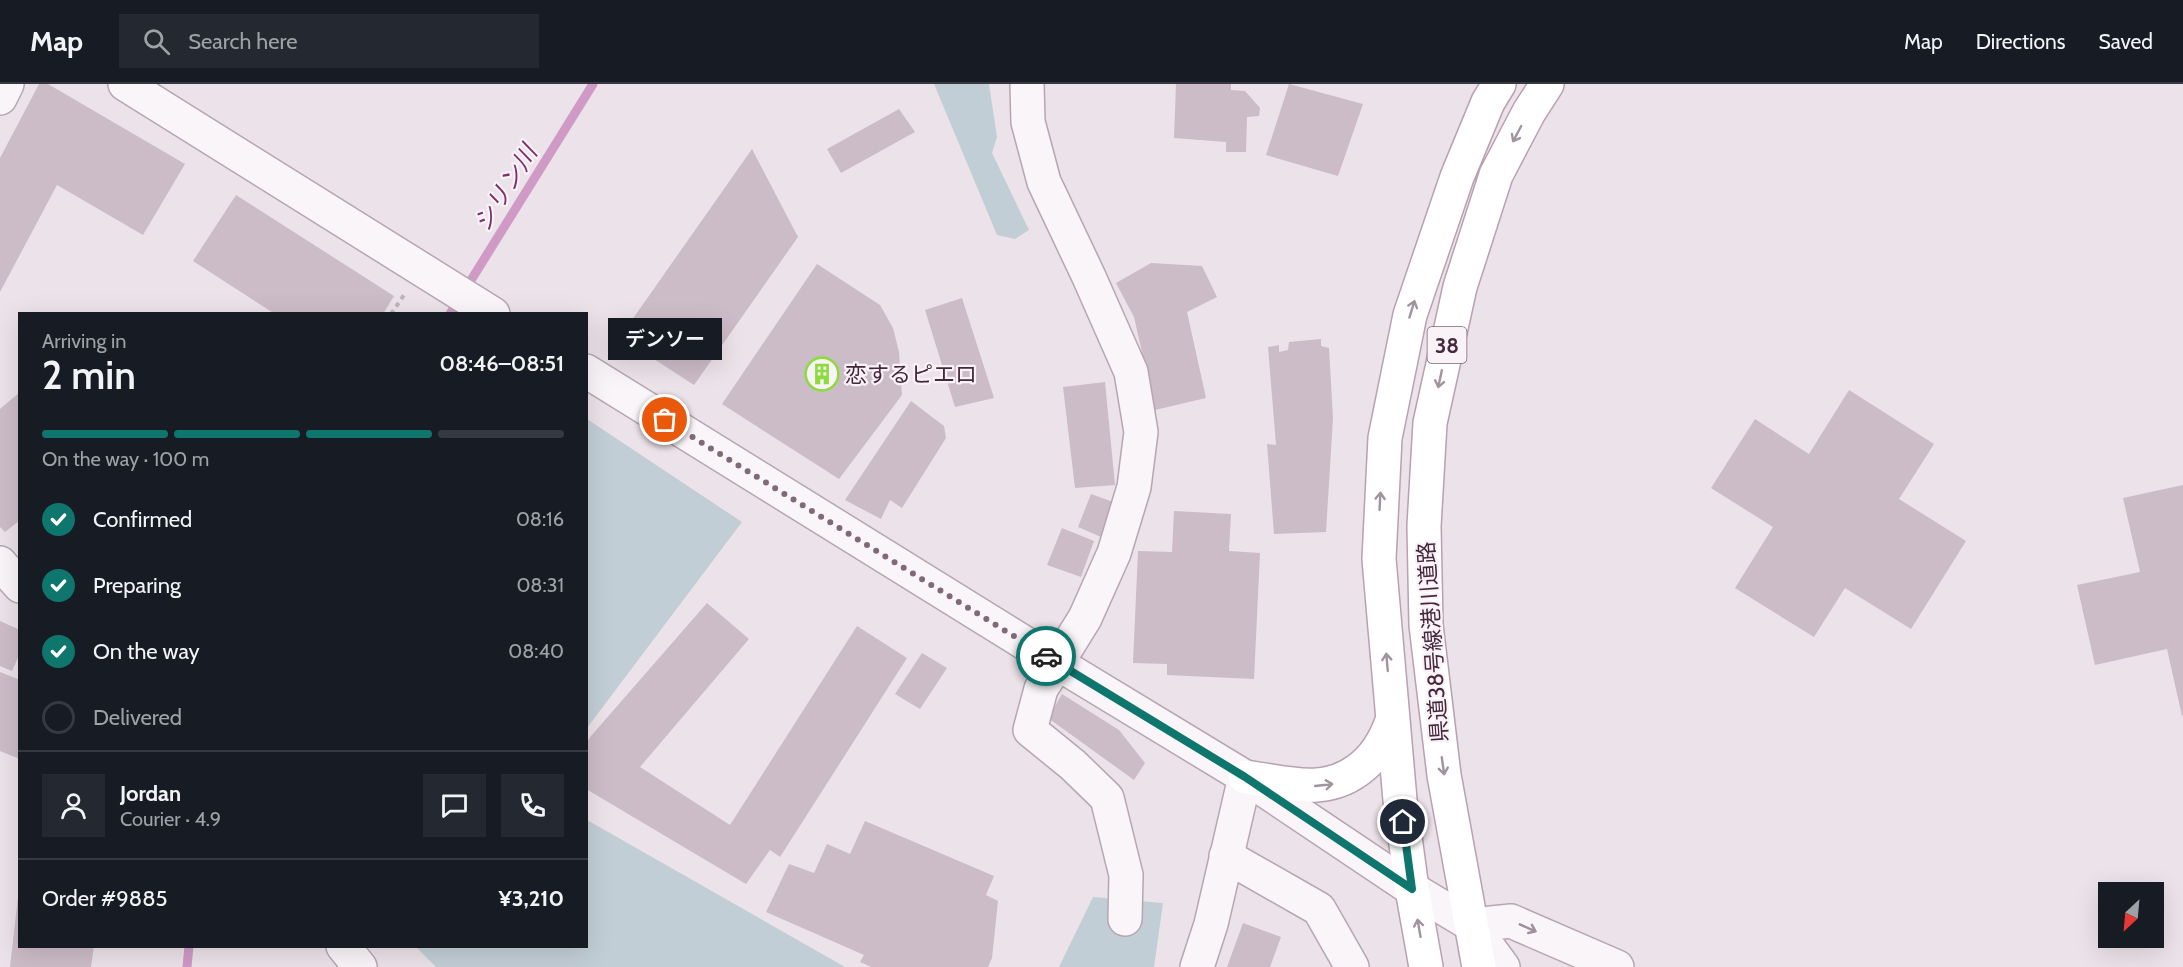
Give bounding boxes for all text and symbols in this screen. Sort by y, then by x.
search box [119,14,539,68]
text: Map [30,24,83,58]
icon: search [140,25,173,58]
text: Search here [188,28,297,55]
text: Map [1904,29,1943,54]
text: Directions [1976,29,2065,54]
text: Saved [2098,29,2153,54]
one-way arrow [1511,125,1522,143]
water label: シリン川 [467,137,544,236]
one-way arrow [1407,300,1418,319]
callout: デンソー [608,318,722,360]
text: デンソー [625,327,705,351]
road number: 38 [1428,327,1466,363]
text: Arriving in [42,329,126,353]
text: 08:46–08:51 [439,350,564,377]
text: 2 min [42,351,136,399]
building icon: 恋するピエロ [804,356,840,392]
place label: 恋するピエロ [845,361,977,388]
one-way arrow [1433,370,1445,389]
pin [639,394,690,445]
icon: bag [648,403,681,436]
text: On the way · 100 m [42,447,209,471]
one-way arrow [1375,491,1386,511]
icon: check [42,503,75,536]
text: Confirmed [93,506,192,533]
text: 08:16 [516,507,564,531]
street label: 県道38号線港川道路 [1413,541,1453,743]
icon: check [42,569,75,602]
text: Preparing [93,572,181,599]
text: 08:31 [516,573,564,597]
courier [1016,626,1076,686]
icon: check [42,635,75,668]
text: On the way [93,638,200,665]
text: 08:40 [508,639,564,663]
icon: car [1030,640,1063,673]
one-way arrow [1381,653,1392,673]
text: Delivered [93,704,182,731]
one-way arrow [1437,756,1448,775]
button: person [42,774,105,837]
button: chat [423,774,486,837]
button: phone [501,774,564,837]
one-way arrow [1313,779,1333,790]
text: Jordan [120,780,181,807]
pin [1377,796,1428,847]
icon: home [1386,805,1419,838]
text: Courier · 4.9 [120,807,221,831]
north arrow [2098,882,2164,948]
map controls [2098,882,2164,948]
text: Order #9885 [42,885,167,912]
text: ¥3,210 [498,885,564,912]
one-way arrow [1413,919,1424,938]
one-way arrow [1519,923,1537,934]

